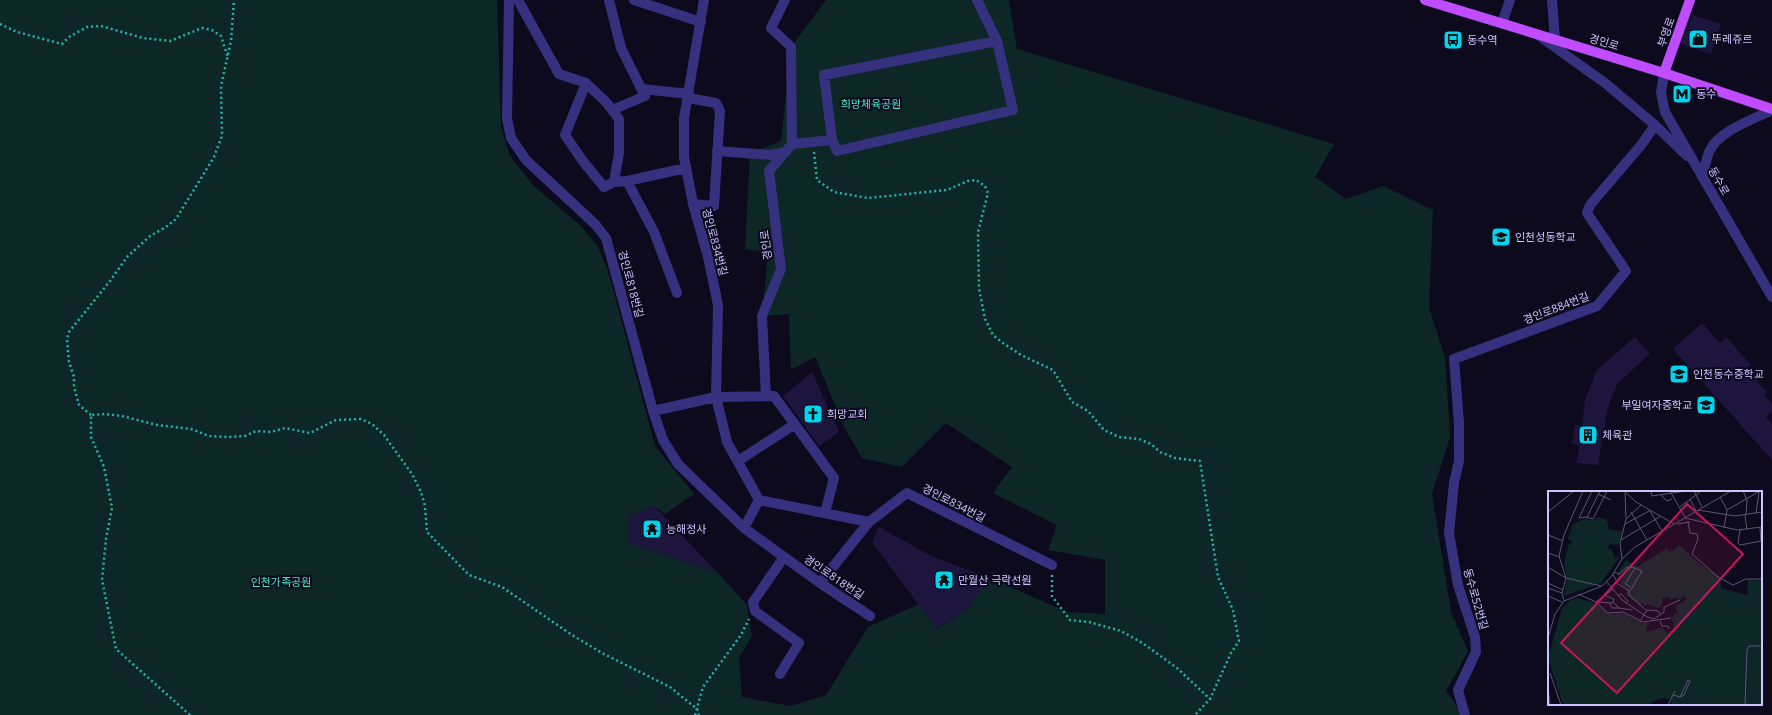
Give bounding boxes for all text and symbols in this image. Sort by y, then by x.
street label: 부영로 [1653,15,1678,49]
shop icon: 뚜레쥬르 [1687,28,1709,50]
bus stop icon: 동수역 [1442,29,1464,51]
street label: 경인로 [1587,30,1621,53]
place label: 뚜레쥬르 [1712,31,1752,46]
place label: 동수역 [1467,32,1497,47]
metro station icon: 동수 [1671,83,1693,105]
place label: 동수 [1696,86,1716,101]
park label: 희망체육공원 [841,96,901,111]
street label: 동수로 [1705,164,1734,198]
street label: 경인로834번길 [699,206,732,277]
school or university icon: 인천성동학교 [1490,226,1512,248]
street label: 경인로 [756,229,775,261]
place label: 인천성동학교 [1515,229,1576,244]
street label: 경인로818번길 [615,248,648,319]
street label: 경인로884번길 [1521,288,1591,327]
school or university icon: 인천동수중학교 [1668,363,1690,385]
place label: 인천동수중학교 [1693,366,1764,381]
school or university icon: 부일여자중학교 [1695,394,1717,416]
place label: 부일여자중학교 [1621,397,1692,412]
church icon: 희망교회 [802,403,824,425]
place label: 희망교회 [827,406,867,421]
building icon: 체육관 [1577,424,1599,446]
place label: 체육관 [1602,427,1632,442]
street label: 경인로834번길 [920,480,989,525]
inset map [1548,491,1762,705]
temple icon: 능해정사 [641,518,663,540]
place label: 능해정사 [666,521,706,536]
street label: 경인로818번길 [801,551,867,602]
street label: 동수로52번길 [1461,566,1492,631]
temple icon: 만월산 극락선원 [933,569,955,591]
place label: 만월산 극락선원 [958,572,1032,587]
park label: 인천가족공원 [251,574,311,589]

